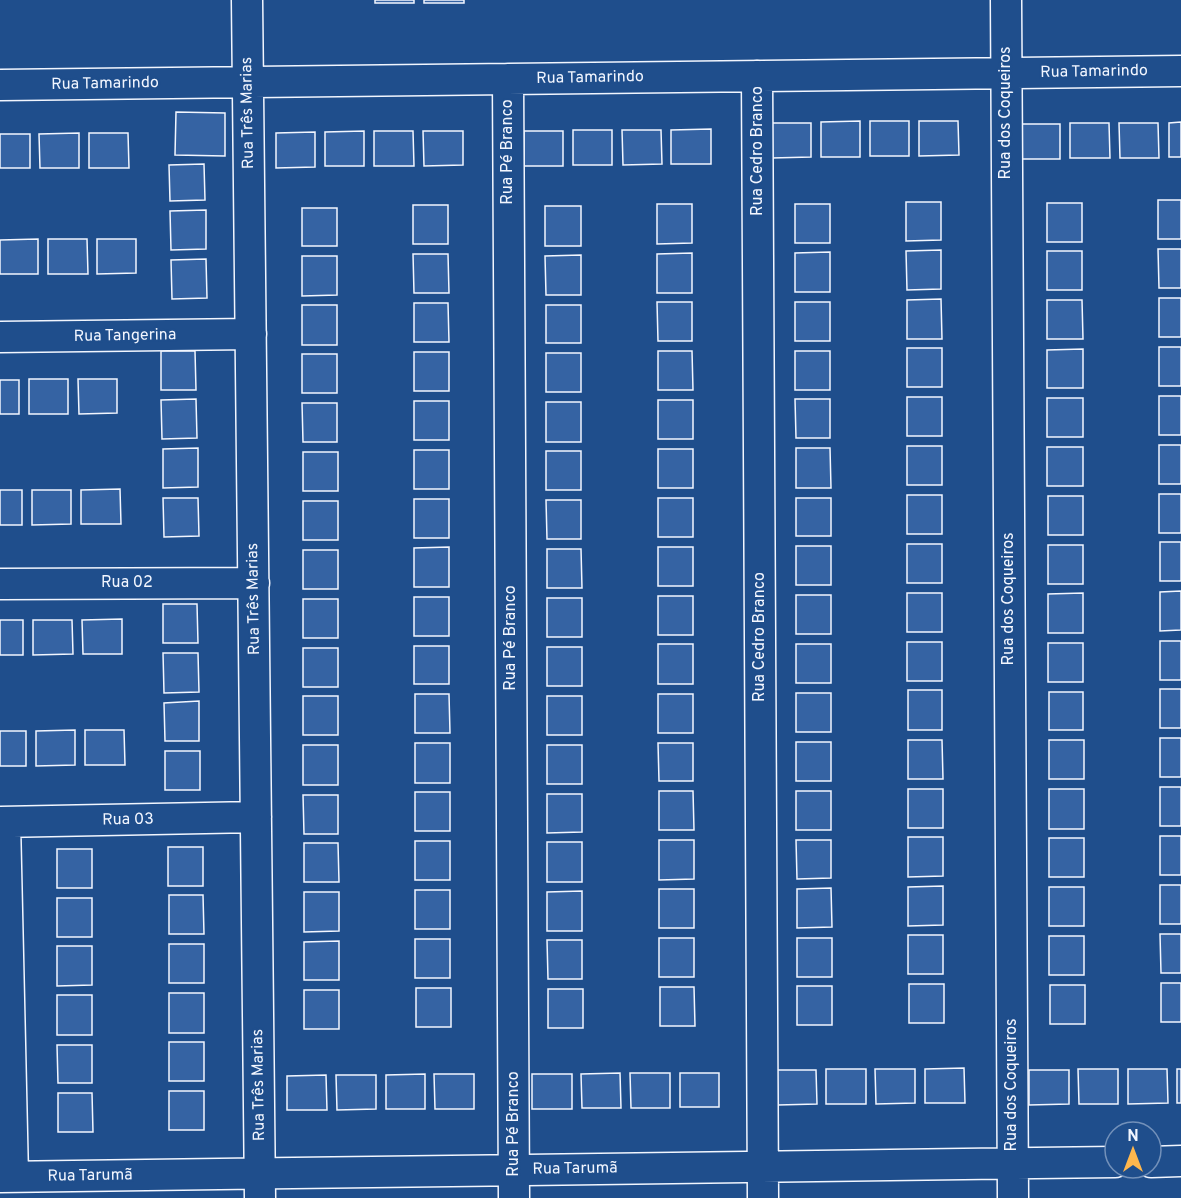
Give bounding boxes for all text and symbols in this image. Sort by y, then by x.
street label: Rua dos Coqueiros [996,46,1016,180]
street label: Rua Três Marias [237,57,259,169]
street label: Rua Tamarindo [1040,61,1148,83]
street label: Rua Tamarindo [536,67,644,89]
street label: Rua Tamarindo [51,73,159,95]
street label: Rua Cedro Branco [748,86,768,216]
street label: Rua Pé Branco [498,99,518,205]
street label: Rua Tangerina [74,325,176,347]
street label: Rua dos Coqueiros [999,532,1019,666]
street label: Rua Três Marias [243,543,265,655]
street label: Rua Cedro Branco [750,572,770,702]
street label: Rua 02 [101,573,153,593]
street label: Rua Pé Branco [501,585,521,691]
street label: Rua 03 [102,810,154,830]
street label: Rua dos Coqueiros [1002,1018,1022,1152]
street label: Rua Três Marias [248,1029,270,1141]
street label: Rua Pé Branco [504,1071,524,1177]
north arrow [1103,1120,1163,1180]
text: N [1127,1127,1139,1147]
street label: Rua Tarumã [532,1158,618,1180]
street label: Rua Tarumã [47,1165,133,1187]

